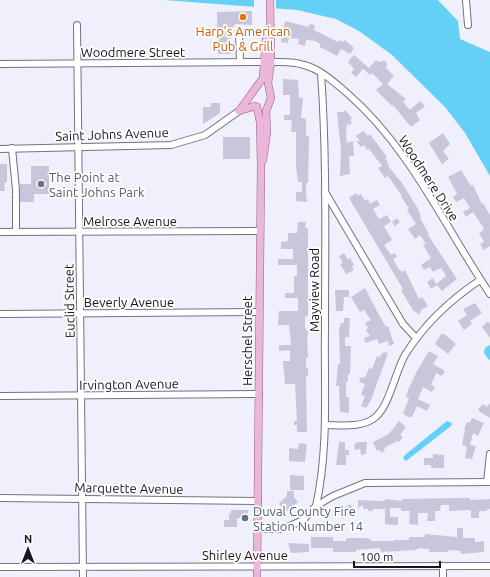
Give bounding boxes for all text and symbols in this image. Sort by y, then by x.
marker: Harp's American Pub & Grill [238,12,248,22]
place label: Harp's American Pub & Grill [196,24,290,53]
street label: Woodmere Street [81,45,185,59]
street label: Saint Johns Avenue [55,125,169,143]
street label: Woodmere Drive [396,133,462,223]
place label: The Point at Saint Johns Park [49,170,145,199]
marker: The Point at Saint Johns Park [36,179,46,189]
street label: Melrose Avenue [83,214,177,228]
street label: Mayview Road [307,248,321,332]
street label: Euclid Street [61,264,77,338]
street label: Beverly Avenue [84,295,174,309]
street label: Herschel Street [240,296,254,386]
street label: Irvington Avenue [79,376,179,392]
street label: Marquette Avenue [74,480,184,496]
place label: Duval County Fire Station Number 14 [253,504,363,533]
marker: Duval County Fire Station Number 14 [240,513,250,523]
north arrow [8,529,48,569]
text: N [24,533,32,545]
scale bar [354,543,440,569]
street label: Shirley Avenue [202,548,288,562]
text: 100 m [360,550,393,563]

